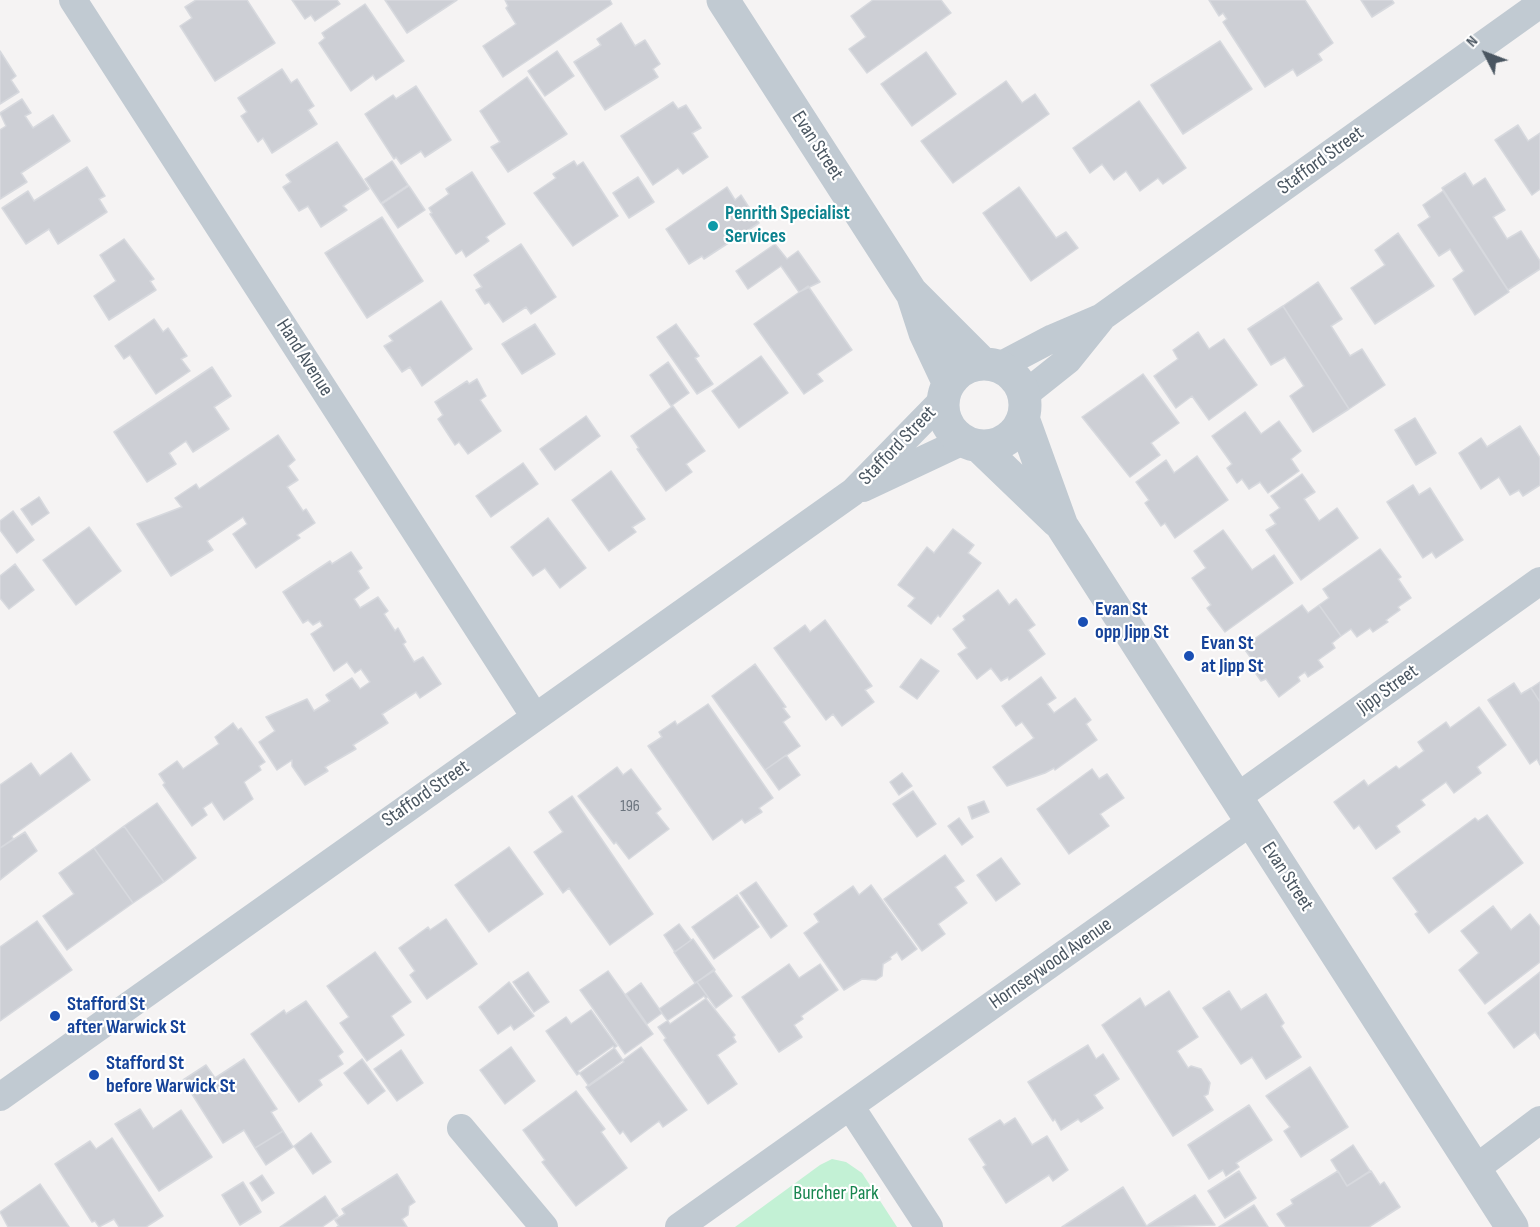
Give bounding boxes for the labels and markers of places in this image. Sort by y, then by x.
place label: Penrith Specialist Services [725,202,850,249]
marker: Penrith Specialist Services [706,219,720,233]
place label: Evan St opp Jipp St [1095,598,1169,645]
marker: Evan St opp Jipp St [1076,615,1090,629]
place label: Evan St at Jipp St [1201,632,1264,679]
marker: Evan St at Jipp St [1182,649,1196,663]
place label: Stafford St after Warwick St [67,993,186,1040]
marker: Stafford St after Warwick St [48,1009,62,1023]
place label: Stafford St before Warwick St [106,1052,235,1099]
marker: Stafford St before Warwick St [87,1068,101,1082]

